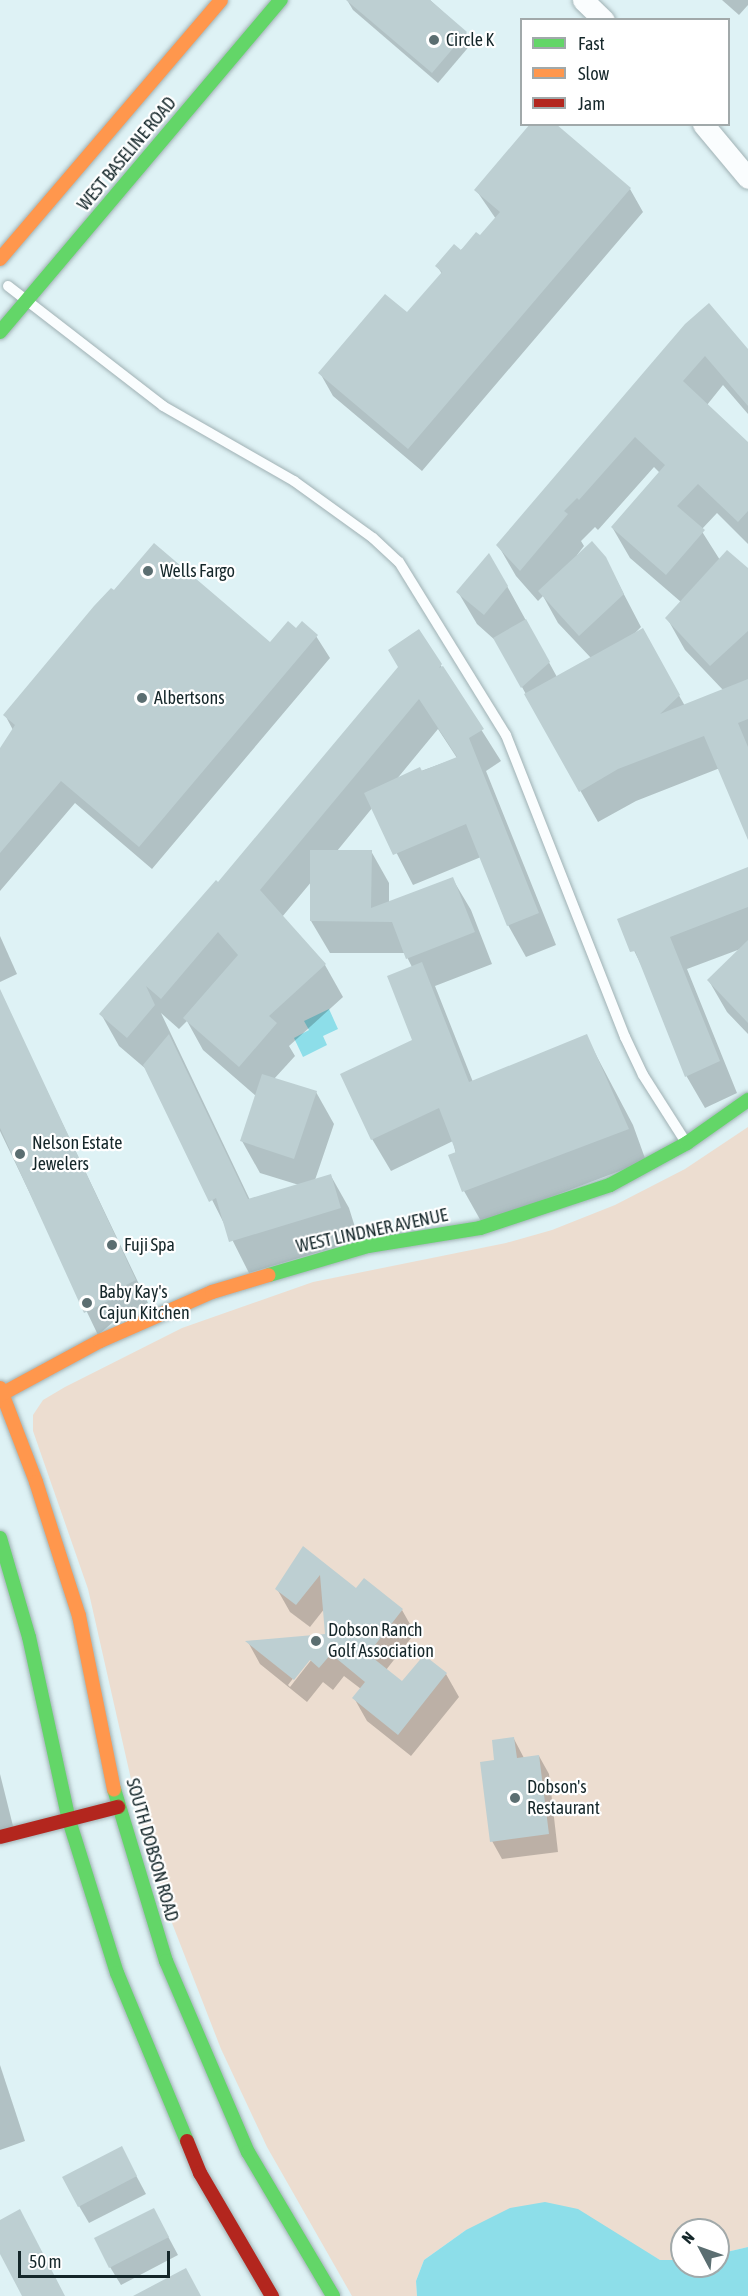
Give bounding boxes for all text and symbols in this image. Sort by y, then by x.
legend [520,18,730,126]
place label: Circle K [446,29,494,51]
marker: Circle K [427,33,441,47]
text: Fast [578,33,605,54]
text: Slow [578,63,609,84]
street label: WEST BASELINE ROAD [73,93,181,215]
text: Jam [578,93,605,114]
place label: Wells Fargo [160,560,235,582]
marker: Wells Fargo [141,564,155,578]
place label: Albertsons [154,687,225,709]
marker: Albertsons [135,691,149,705]
place label: Nelson Estate Jewelers [32,1133,122,1176]
marker: Nelson Estate Jewelers [13,1147,27,1161]
street label: WEST LINDNER AVENUE [294,1204,450,1258]
place label: Fuji Spa [124,1234,175,1256]
marker: Fuji Spa [105,1238,119,1252]
place label: Baby Kay's Cajun Kitchen [99,1282,190,1324]
marker: Baby Kay's Cajun Kitchen [80,1296,94,1310]
place label: Dobson Ranch Golf Association [328,1620,434,1662]
marker: Dobson Ranch Golf Association [309,1634,323,1648]
street label: SOUTH DOBSON ROAD [121,1776,183,1924]
place label: Dobson's Restaurant [527,1777,600,1820]
marker: Dobson's Restaurant [508,1791,522,1805]
north arrow [670,2218,730,2278]
text: N [678,2228,698,2247]
scale bar [21,2239,172,2277]
text: 50 m [29,2251,61,2272]

